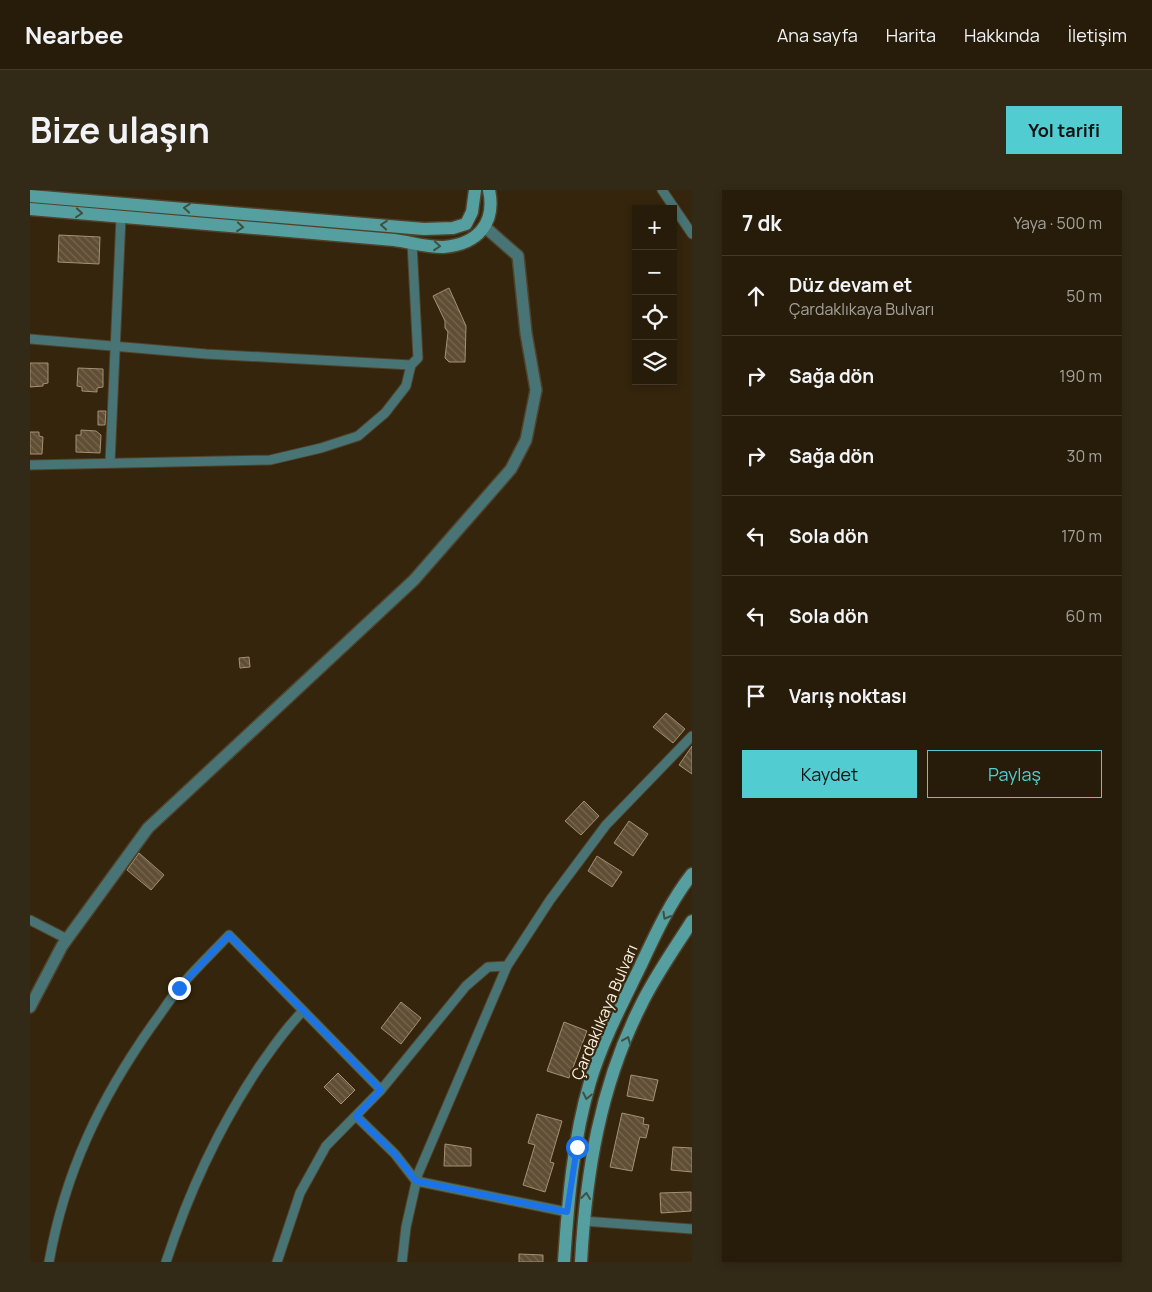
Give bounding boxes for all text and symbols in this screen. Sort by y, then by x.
text: Nearbee [25,18,124,51]
text: Ana sayfa [777,23,858,47]
text: Harita [886,23,936,47]
text: Hakkında [964,23,1040,47]
text: İletişim [1068,23,1127,47]
text: Bize ulaşın [30,106,210,154]
button: Yol tarifi [1006,106,1122,154]
one-way arrow [183,202,191,213]
map controls [632,205,677,385]
button: + [632,205,677,250]
one-way arrow [75,207,83,218]
text: 7 dk [742,209,782,237]
text: Yaya · 500 m [1013,212,1102,234]
one-way arrow [380,220,388,231]
one-way arrow [237,221,245,232]
one-way arrow [433,240,441,251]
button: − [632,250,677,295]
text: Düz devam et [789,272,912,298]
icon: ahead [742,282,770,310]
text: 50 m [1066,285,1102,307]
button: locate [632,295,677,340]
text: Çardaklıkaya Bulvarı [789,298,934,320]
button: layers [632,340,677,385]
icon: right [742,362,770,390]
text: Sağa dön [789,363,874,389]
text: 190 m [1059,365,1102,387]
icon: right [742,442,770,470]
text: Sağa dön [789,443,874,469]
text: 30 m [1067,445,1102,467]
icon: left [742,522,770,550]
text: Sola dön [789,523,869,549]
text: 170 m [1061,525,1102,547]
icon: left [742,602,770,630]
text: Sola dön [789,603,869,629]
text: 60 m [1066,605,1102,627]
icon: arrive [742,682,770,710]
text: Varış noktası [789,683,907,709]
button: Kaydet [742,750,917,798]
button: Paylaş [927,750,1102,798]
one-way arrow [663,910,673,919]
street label: Çardaklıkaya Bulvarı [565,941,643,1083]
route end [168,977,191,1000]
one-way arrow [621,1036,631,1044]
one-way arrow [582,1092,593,1100]
route start [566,1136,589,1159]
one-way arrow [580,1192,591,1200]

